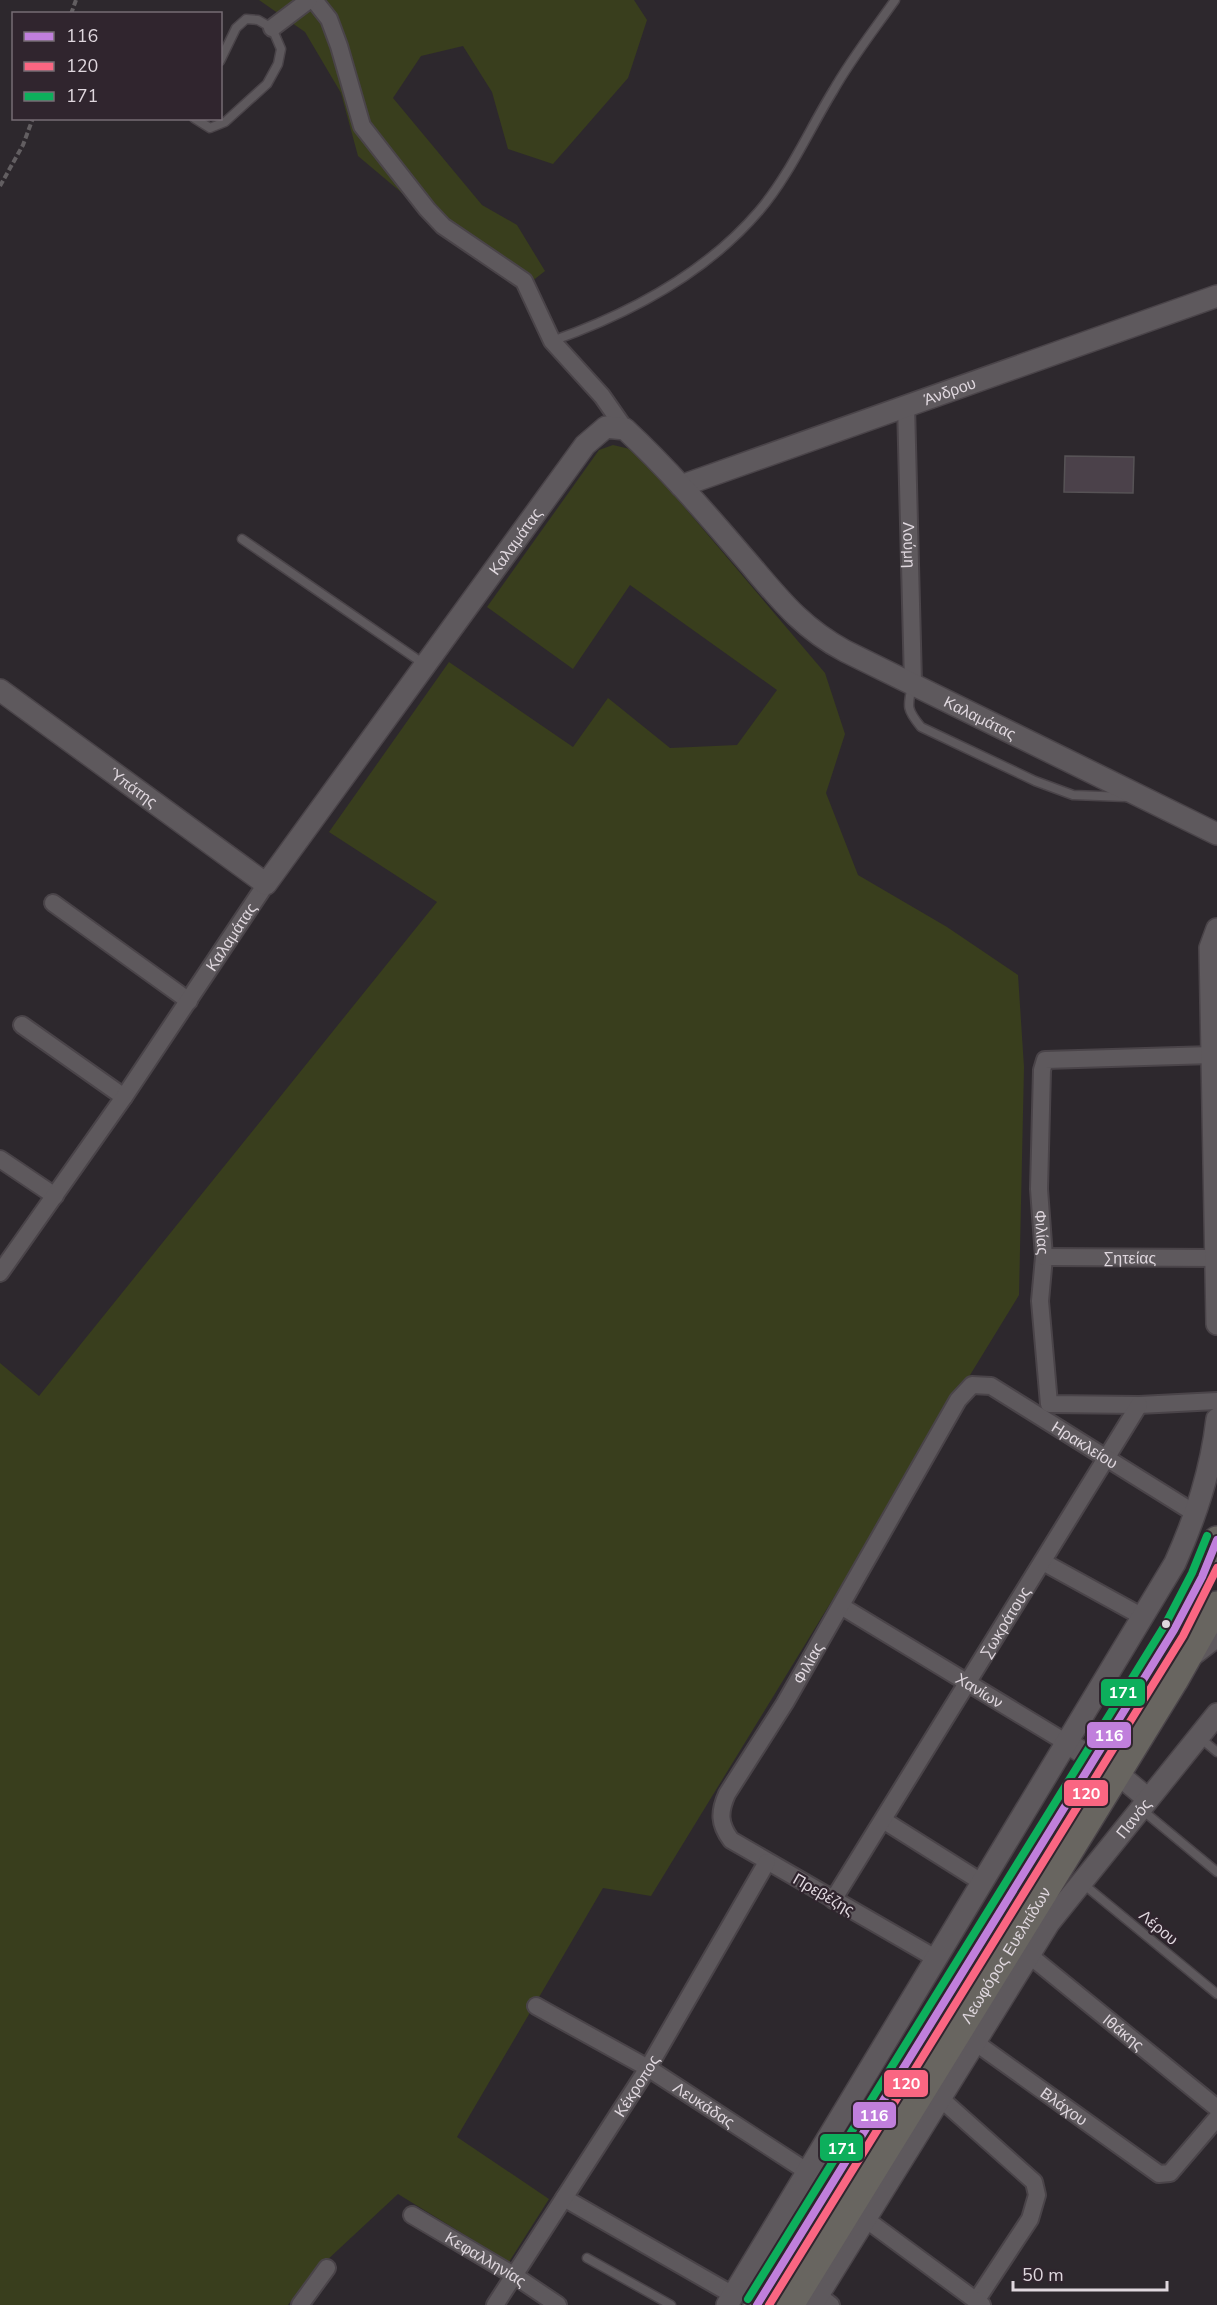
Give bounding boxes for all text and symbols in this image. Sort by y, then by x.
legend [12,12,222,120]
text: 116 [66,24,98,48]
text: 120 [66,54,98,78]
text: 171 [66,84,98,108]
street label: Άνδρου [921,372,979,411]
street label: Καλαμάτας [484,504,548,580]
street label: Λούμη [897,522,920,568]
street label: Καλαμάτας [940,691,1020,746]
street label: Ύπάτης [104,763,162,813]
street label: Καλαμάτας [201,898,263,976]
street label: Φιλίας [1029,1209,1054,1256]
street label: Σητείας [1104,1247,1157,1270]
street label: Ηρακλείου [1047,1416,1122,1474]
street label: Σωκράτους [975,1582,1036,1662]
unlabelled marker [1160,1618,1172,1630]
street label: Φιλίας [788,1638,830,1688]
street label: Χανίων [951,1668,1007,1714]
line badge: 171 [1100,1678,1146,1707]
text: 171 [1109,1682,1137,1704]
line badge: 116 [1086,1721,1132,1749]
text: 116 [1095,1725,1123,1747]
line badge: 120 [1063,1779,1109,1807]
text: 120 [1072,1783,1100,1805]
street label: Πανός [1111,1794,1157,1843]
street label: Πρεβέζης [789,1868,858,1921]
street label: Λεωφόρος Ευελπίδων [956,1883,1057,2028]
street label: Λέρου [1134,1905,1183,1951]
street label: Ιθάκης [1098,2009,1148,2056]
street label: Κέκροπος [609,2051,665,2122]
line badge: 120 [883,2069,929,2098]
text: 120 [892,2073,920,2095]
street label: Λευκάδας [668,2077,739,2134]
street label: Βλάχου [1036,2082,1092,2131]
line badge: 116 [852,2101,897,2129]
text: 116 [860,2105,888,2127]
line badge: 171 [819,2133,864,2162]
text: 171 [828,2138,856,2160]
street label: Κεφαλληνίας [441,2227,531,2293]
scale bar [1013,2254,1168,2292]
text: 50 m [1022,2263,1064,2287]

